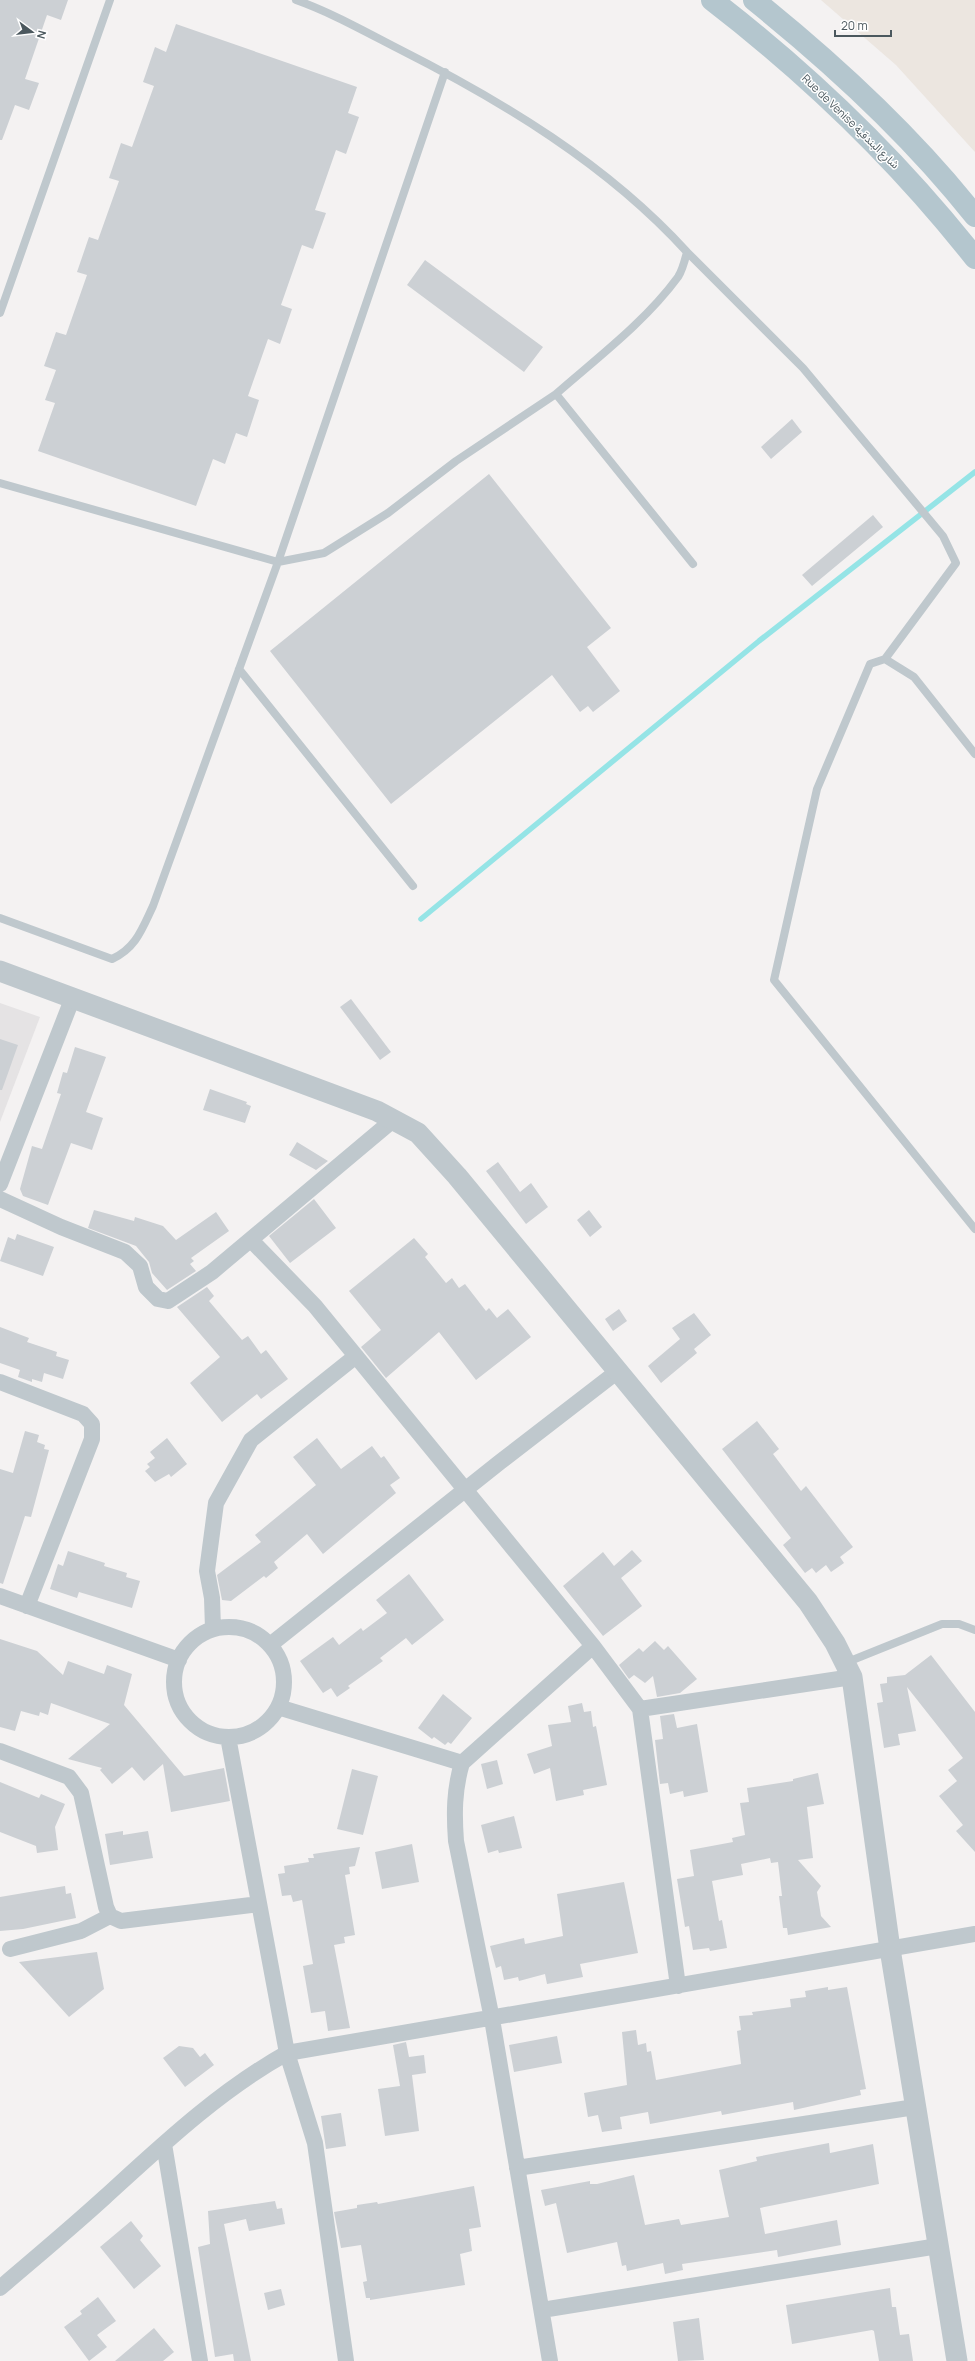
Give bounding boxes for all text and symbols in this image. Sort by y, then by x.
north arrow [12,12,52,52]
scale bar [835,12,891,38]
text: 20 m [841,17,868,34]
text: N [34,29,50,41]
street label: Rue de Venise شارع البندقية [798,70,903,172]

